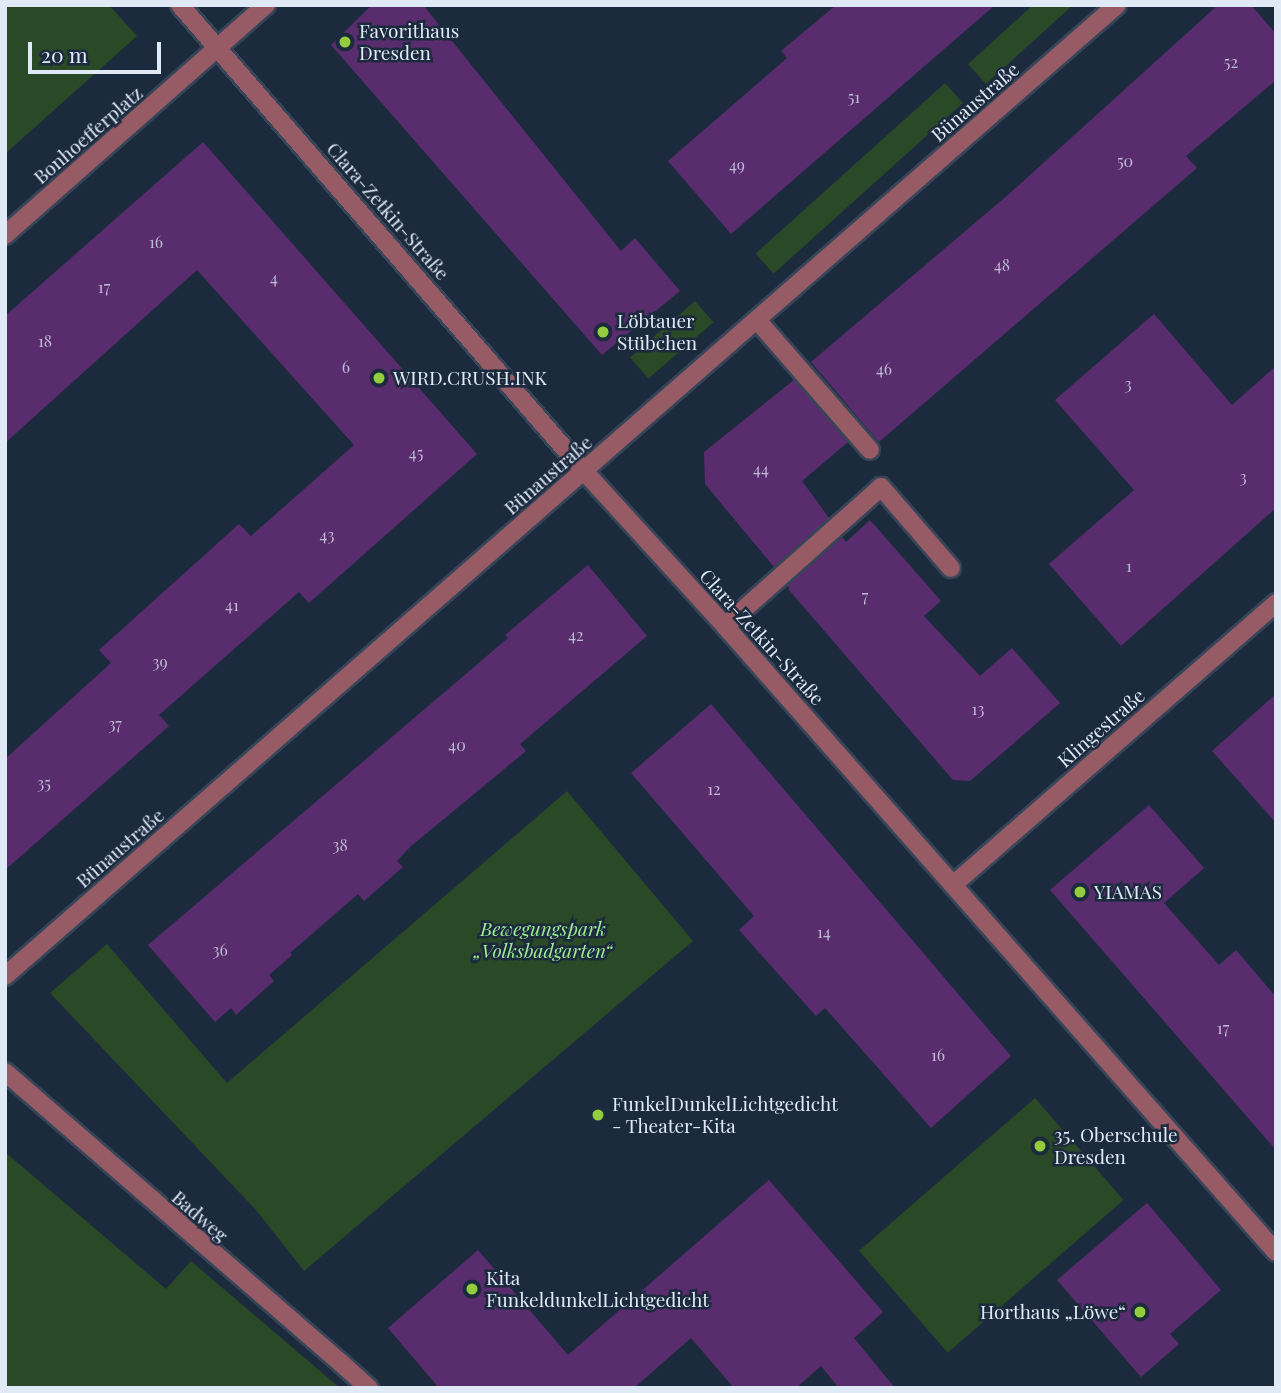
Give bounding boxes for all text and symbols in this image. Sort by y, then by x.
place label: Favorithaus Dresden [359,20,459,64]
scale bar [32,28,164,72]
marker: Favorithaus Dresden [337,34,353,50]
text: 20 m [41,40,88,68]
house number: 52 [1224,52,1238,72]
street label: Bünaustraße [927,58,1023,146]
street label: Bonhoefferplatz [29,82,147,188]
house number: 51 [848,87,860,107]
street label: Clara-Zetkin-Straße [322,138,454,284]
house number: 50 [1117,151,1133,171]
house number: 49 [729,155,745,175]
house number: 16 [149,232,163,252]
house number: 48 [994,255,1010,275]
house number: 4 [270,268,278,288]
house number: 17 [98,277,110,297]
place label: Löbtauer Stübchen [617,310,697,354]
marker: Löbtauer Stübchen [595,324,611,340]
house number: 18 [38,331,52,351]
house number: 6 [342,357,350,377]
house number: 46 [876,359,892,379]
place label: WIRD.CRUSH.INK [393,367,547,389]
marker: WIRD.CRUSH.INK [371,370,387,386]
house number: 3 [1124,374,1132,394]
street label: Bünaustraße [500,431,596,519]
house number: 45 [409,443,423,463]
house number: 44 [753,459,769,479]
house number: 3 [1239,467,1247,487]
house number: 43 [320,525,334,545]
house number: 1 [1126,556,1132,576]
street label: Clara-Zetkin-Straße [695,564,829,710]
house number: 7 [862,586,868,606]
house number: 41 [225,595,239,615]
house number: 42 [568,625,584,645]
house number: 39 [152,652,168,672]
street label: Klingestraße [1053,684,1149,772]
house number: 13 [972,699,984,719]
house number: 37 [108,714,122,734]
house number: 40 [448,735,466,755]
house number: 35 [37,773,51,793]
house number: 12 [707,779,721,799]
street label: Bünaustraße [72,804,168,892]
house number: 38 [332,835,348,855]
place label: YIAMAS [1094,881,1162,903]
marker: YIAMAS [1072,884,1088,900]
park label: Bewegungspark „Volksbadgarten“ [474,918,612,962]
house number: 14 [817,922,831,942]
house number: 36 [212,940,228,960]
house number: 17 [1217,1018,1229,1038]
house number: 16 [931,1045,945,1065]
place label: FunkelDunkelLichtgedicht - Theater-Kita [612,1093,838,1137]
marker: FunkelDunkelLichtgedicht - Theater-Kita [590,1107,606,1123]
place label: 35. Oberschule Dresden [1054,1124,1178,1168]
marker: 35. Oberschule Dresden [1032,1138,1048,1154]
street label: Badweg [167,1186,233,1246]
place label: Kita FunkeldunkelLichtgedicht [486,1267,709,1311]
marker: Kita FunkeldunkelLichtgedicht [464,1281,480,1297]
place label: Horthaus „Löwe“ [980,1301,1126,1323]
marker: Horthaus „Löwe“ [1132,1304,1148,1320]

